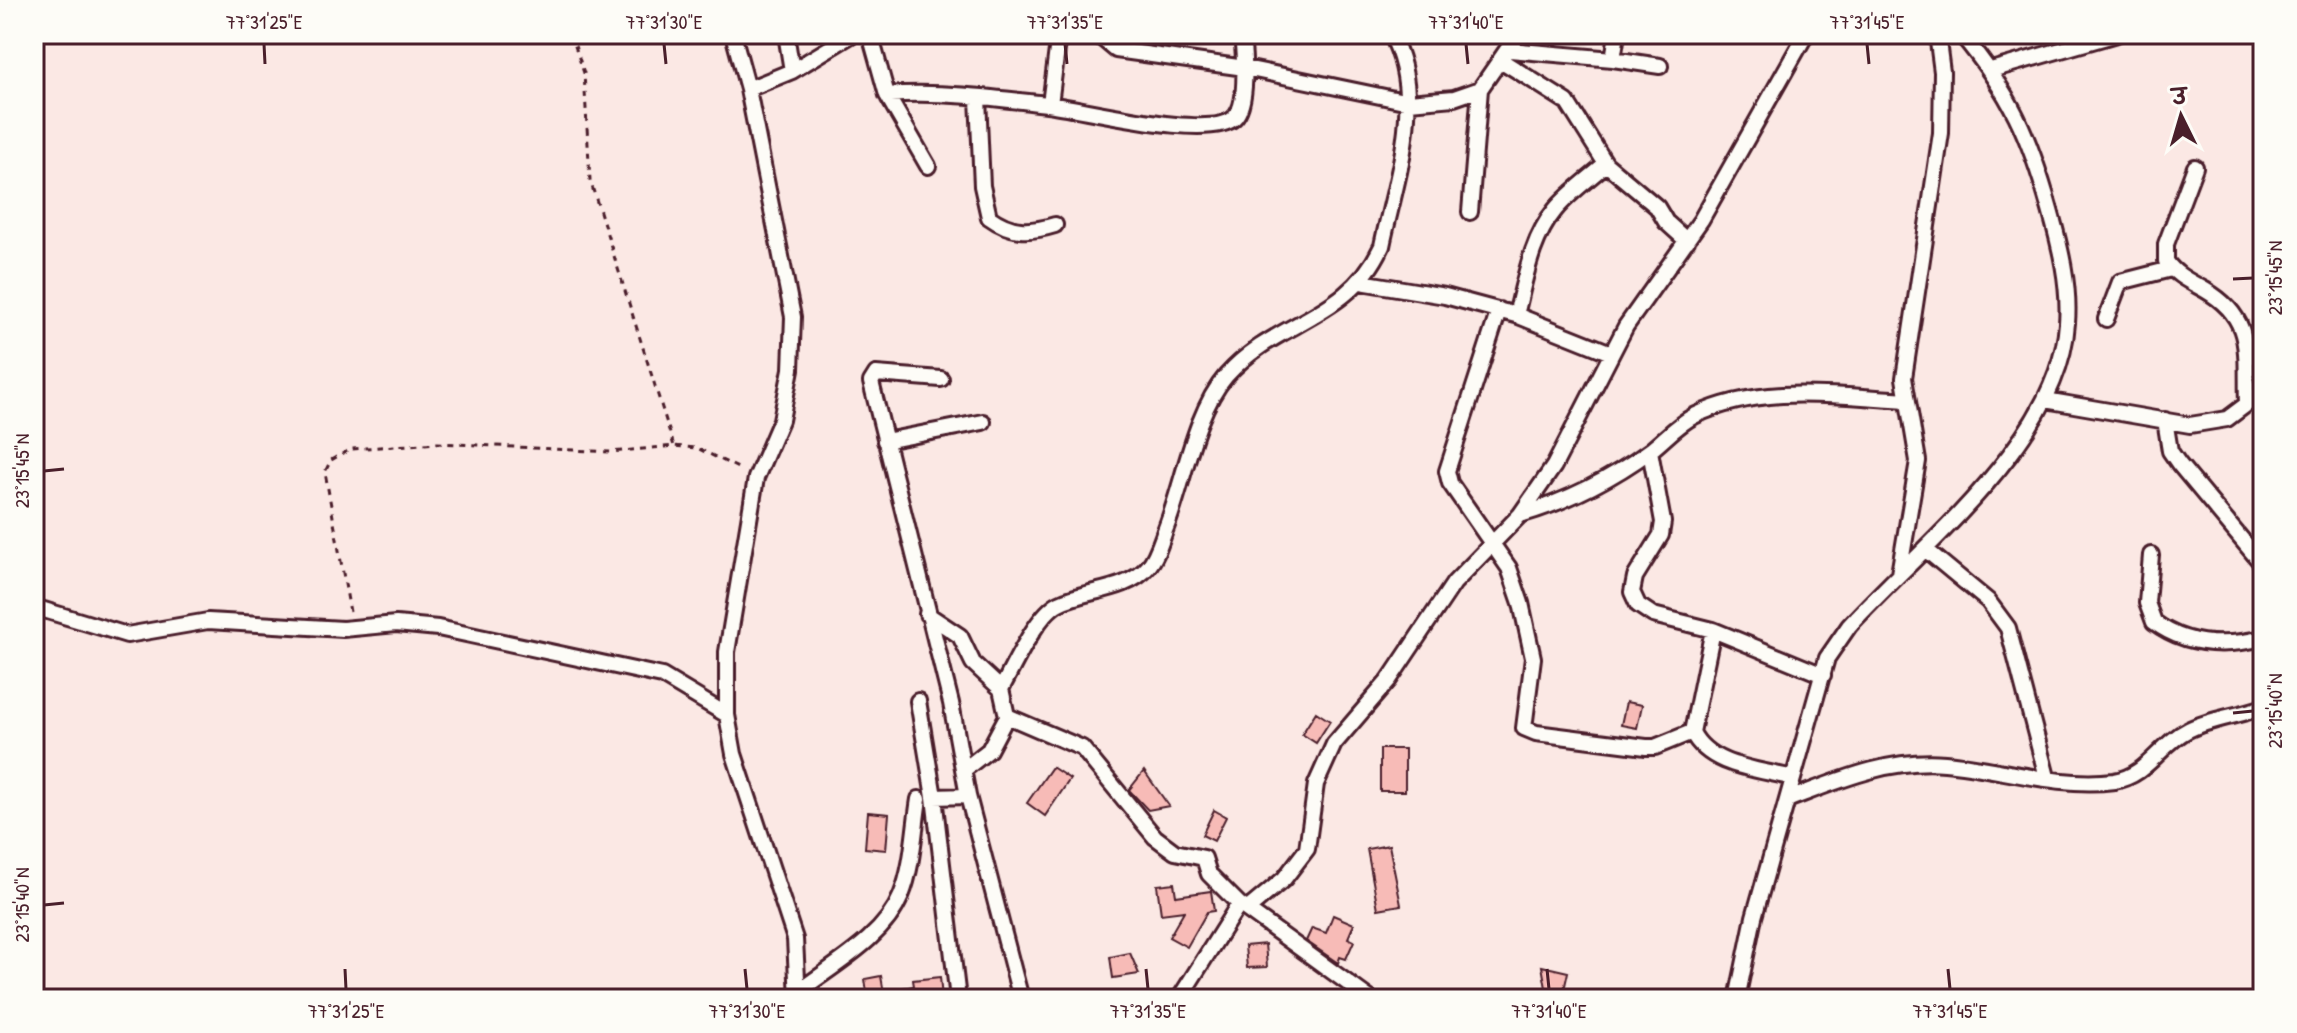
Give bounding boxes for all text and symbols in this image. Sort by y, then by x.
text: 77°31'25"E [226,8,302,35]
text: 77°31'30"E [626,8,703,35]
text: 77°31'35"E [1027,8,1103,35]
text: 77°31'40"E [1428,8,1504,35]
text: 77°31'45"E [1830,8,1905,35]
north arrow [2141,76,2221,156]
text: उ [2169,80,2190,112]
text: 23°15'45"N [2261,241,2288,315]
text: 23°15'45"N [8,434,35,508]
text: 23°15'40"N [2261,673,2288,749]
text: 23°15'40"N [8,867,35,943]
text: 77°31'25"E [308,997,384,1024]
text: 77°31'30"E [709,997,786,1024]
text: 77°31'35"E [1110,997,1186,1024]
text: 77°31'40"E [1511,997,1587,1024]
text: 77°31'45"E [1913,997,1988,1024]

